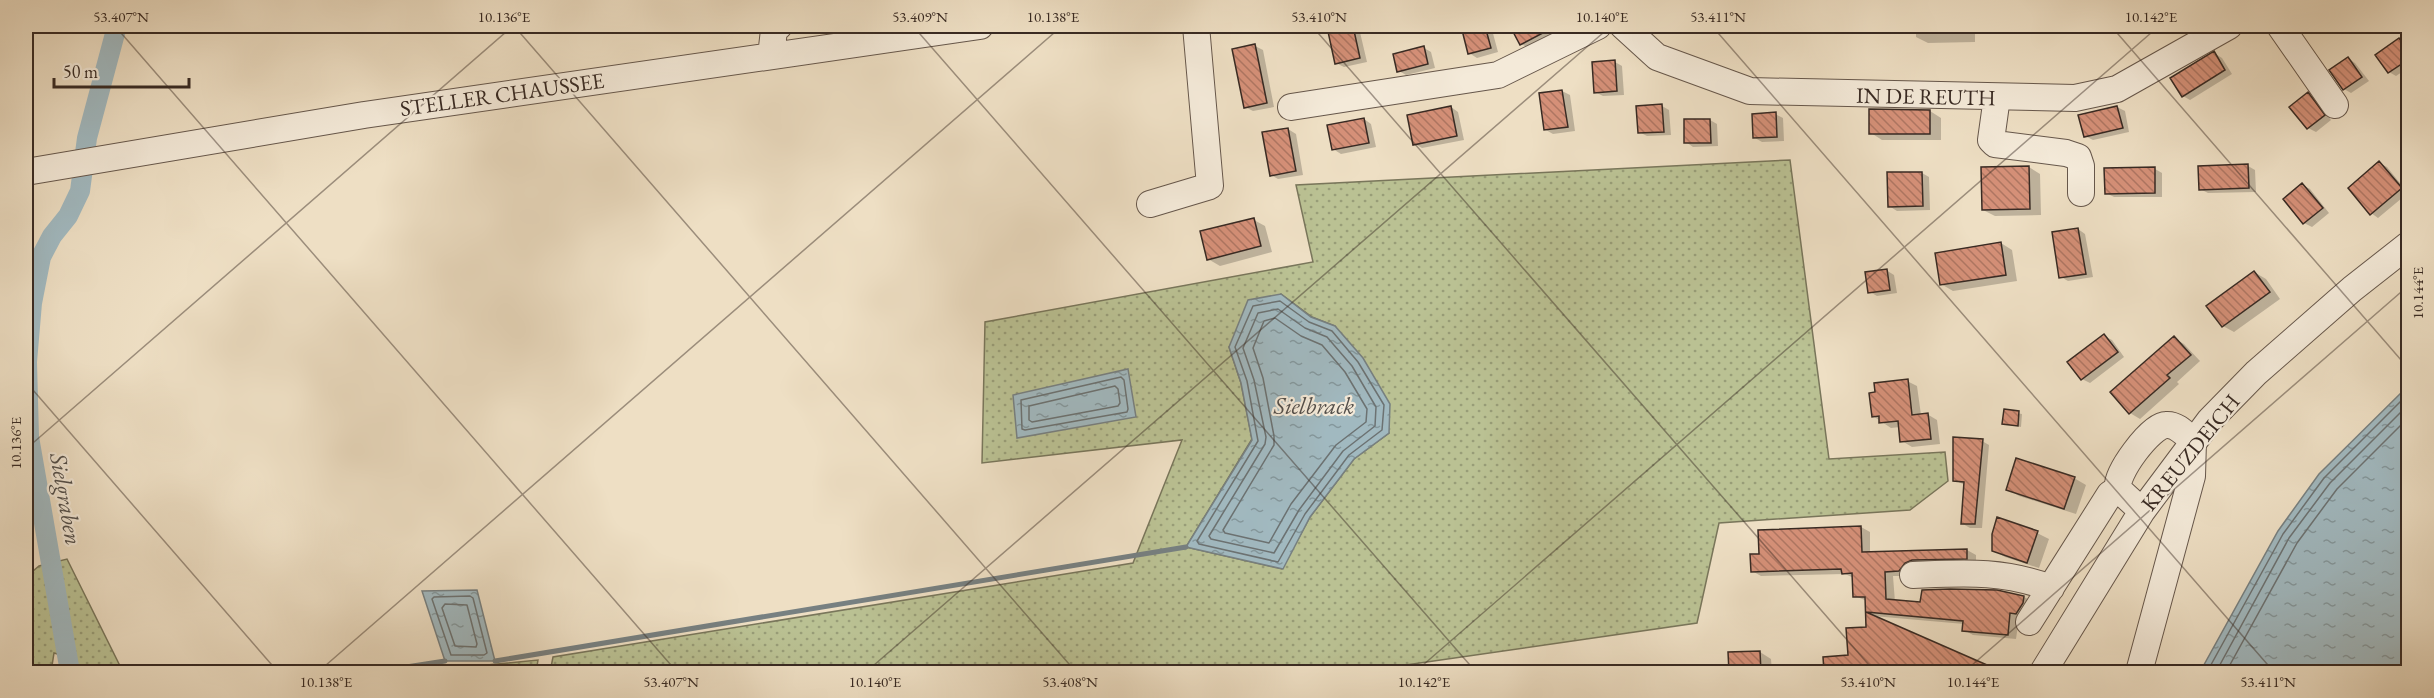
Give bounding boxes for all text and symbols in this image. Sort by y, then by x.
text: 53.407°N [93,7,149,26]
text: 10.136°E [478,7,531,26]
text: 53.409°N [892,7,948,26]
text: 10.138°E [1027,7,1080,26]
text: 53.410°N [1291,7,1347,26]
text: 10.140°E [1576,7,1629,26]
text: 53.411°N [1690,7,1746,26]
text: 10.142°E [2125,7,2178,26]
scale bar [54,51,189,89]
text: 50 m [63,60,98,83]
street label: STELLER CHAUSSEE [398,66,606,123]
street label: IN DE REUTH [1856,81,1996,112]
text: 10.144°E [2408,266,2427,319]
street label: KREUZDEICH [2134,388,2246,517]
water label: Sielbrack [1273,390,1354,421]
text: 10.136°E [6,416,25,469]
water label: Sielgraben [43,449,90,548]
text: 10.138°E [300,672,353,691]
text: 53.407°N [643,672,699,691]
text: 10.140°E [849,672,902,691]
text: 53.408°N [1042,672,1098,691]
text: 10.142°E [1398,672,1451,691]
text: 53.410°N [1840,672,1896,691]
text: 10.144°E [1947,672,2000,691]
text: 53.411°N [2240,672,2296,691]

